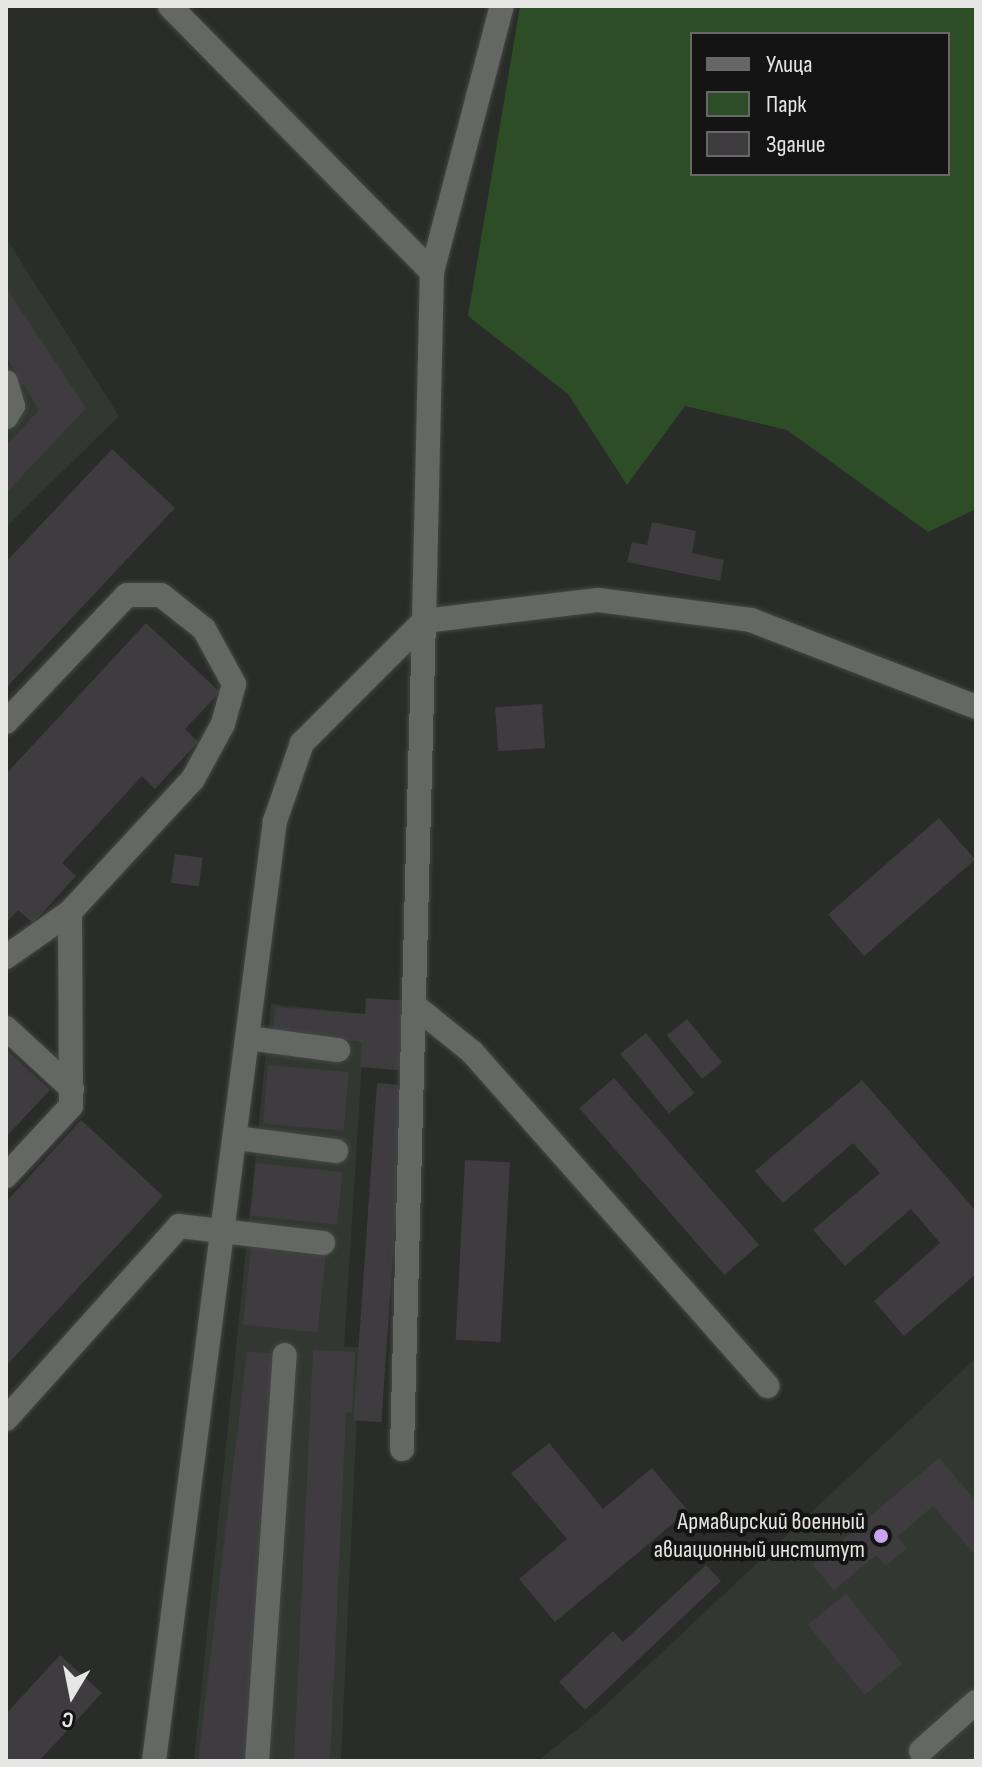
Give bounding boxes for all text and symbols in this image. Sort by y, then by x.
legend [690,32,950,176]
text: Улица [766,50,812,79]
text: Парк [766,90,806,119]
text: Здание [766,130,825,159]
place label: Армавирский военный авиационный институт [654,1508,865,1564]
marker: Армавирский военный авиационный институт [872,1527,890,1545]
north arrow [32,1655,112,1735]
text: С [60,1705,76,1733]

